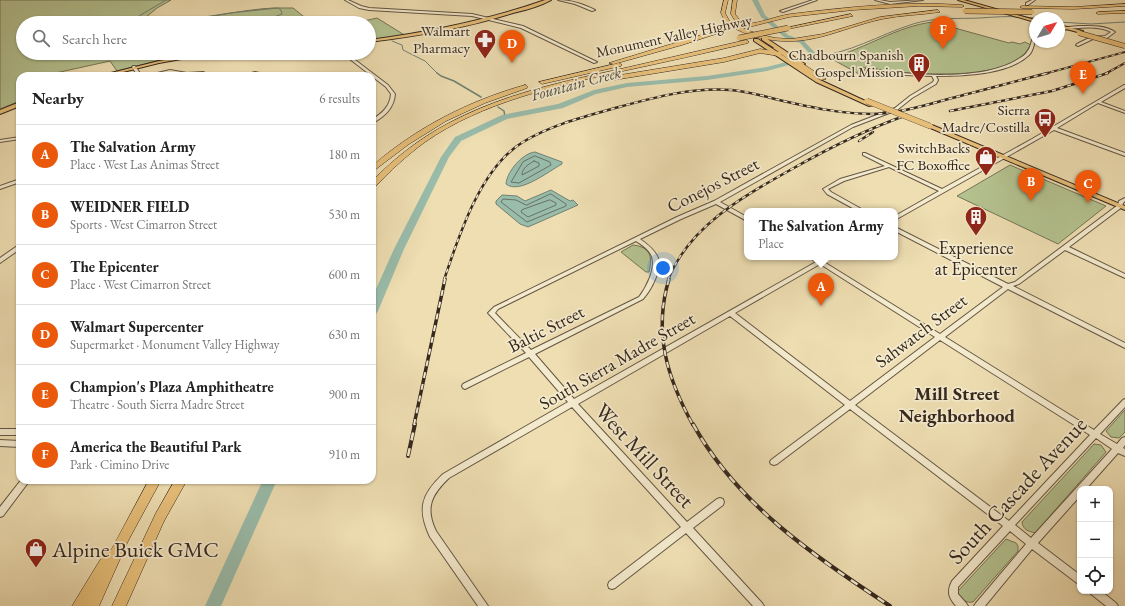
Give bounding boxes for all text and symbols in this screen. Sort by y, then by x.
street label: Monument Valley Highway [594,10,754,61]
north arrow [1029,12,1065,48]
search box [16,16,376,60]
pin: F [930,16,956,49]
place label: Walmart Pharmacy [413,21,470,57]
icon: search [30,27,52,49]
pharmacy icon: Walmart Pharmacy [472,27,498,60]
text: Search here [62,29,127,48]
pin: D [499,30,525,63]
place label: Chadbourn Spanish Gospel Mission [788,45,904,81]
building icon: Chadbourn Spanish Gospel Mission [906,51,932,84]
water label: Fountain Creek [528,61,624,106]
pin: E [1070,61,1096,94]
text: Nearby [32,87,84,109]
text: 6 results [319,90,360,107]
place label: Sierra Madre/Costilla [942,100,1030,136]
bus stop icon: Sierra Madre/Costilla [1032,106,1058,139]
text: The Salvation Army [70,137,196,156]
place label: SwitchBacks FC Boxoffice [896,138,970,174]
shop icon: SwitchBacks FC Boxoffice [973,144,999,177]
text: A [40,146,50,163]
text: 180 m [329,146,360,163]
street label: Conejos Street [663,151,763,218]
text: Place · West Las Animas Street [70,156,219,173]
pin: B [1018,168,1044,201]
pin: C [1075,170,1101,203]
text: WEIDNER FIELD [70,197,189,216]
building icon: Experience at Epicenter [963,204,989,237]
text: B [41,206,49,223]
text: 530 m [329,206,360,223]
popup [744,208,898,260]
text: Sports · West Cimarron Street [70,216,217,233]
text: The Salvation Army [758,216,884,235]
text: Place [758,235,784,252]
place label: Experience at Epicenter [935,236,1017,280]
text: The Epicenter [70,257,159,276]
your location [653,258,673,278]
text: C [40,266,50,283]
text: 600 m [329,266,360,283]
pin: A [808,273,834,306]
text: Place · West Cimarron Street [70,276,211,293]
street label: Sahwatch Street [870,288,971,373]
street label: Baltic Street [504,299,588,358]
street label: South Sierra Madre Street [535,306,699,415]
text: Walmart Supercenter [70,317,204,336]
text: D [40,326,50,343]
text: 630 m [329,326,360,343]
text: Supermarket · Monument Valley Highway [70,336,280,353]
text: Champion's Plaza Amphitheatre [70,377,274,396]
district label: Mill Street Neighborhood [899,381,1016,428]
text: E [41,386,49,403]
text: 900 m [329,386,360,403]
text: Theatre · South Sierra Madre Street [70,396,244,413]
street label: West Mill Street [589,397,701,514]
street label: South Cascade Avenue [941,410,1094,570]
text: America the Beautiful Park [70,437,241,456]
text: F [41,446,49,463]
text: 910 m [329,446,360,463]
text: Park · Cimino Drive [70,456,169,473]
map controls [1077,486,1113,594]
button: + [1077,486,1113,522]
button: − [1077,522,1113,558]
place label: Alpine Buick GMC [51,535,219,564]
shop icon: Alpine Buick GMC [23,536,49,569]
button: locate [1077,558,1113,594]

